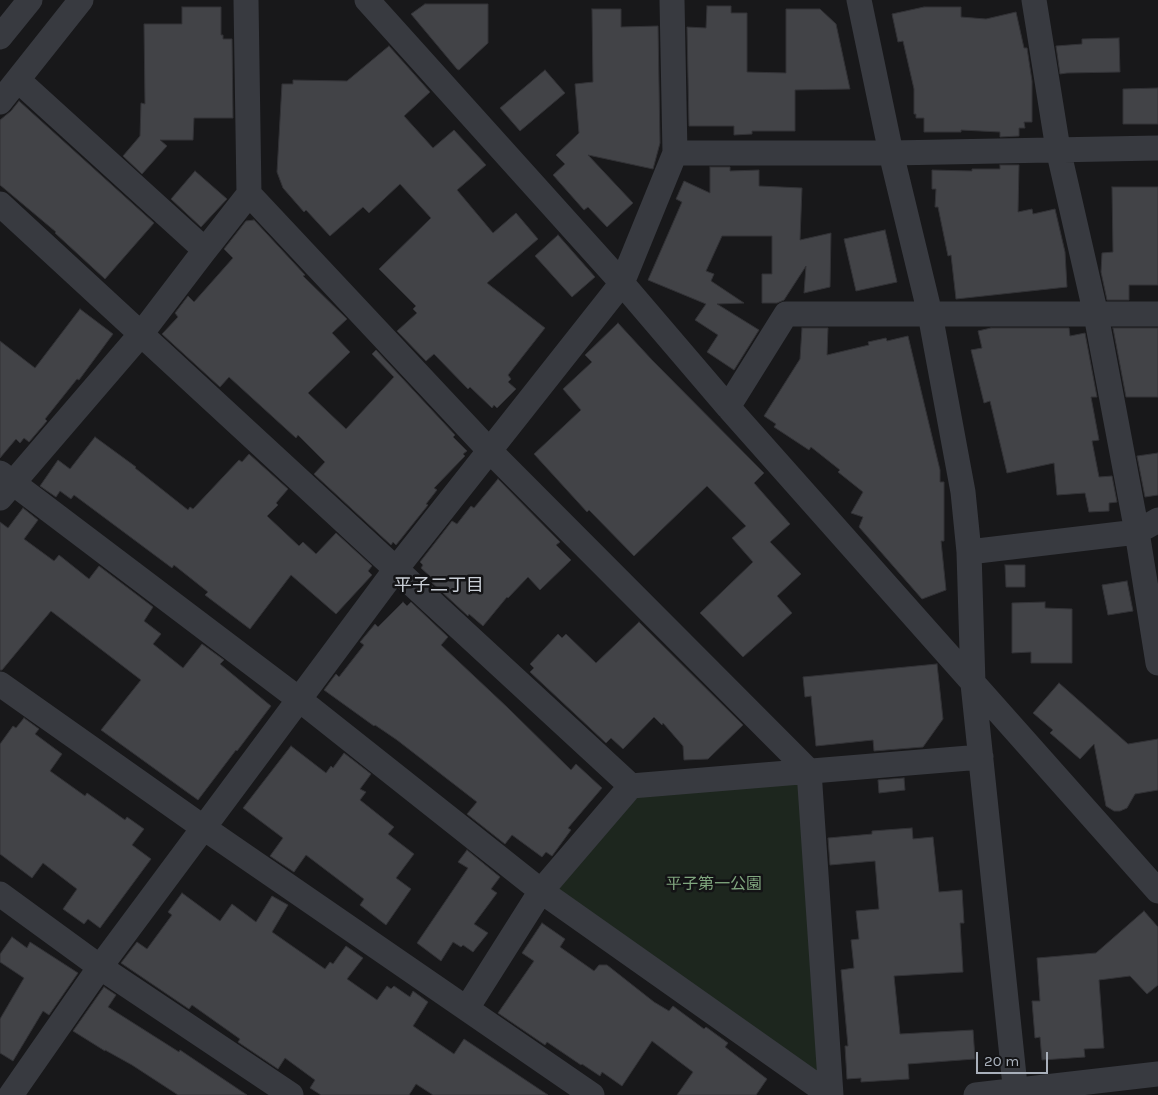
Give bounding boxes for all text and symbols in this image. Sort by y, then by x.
district label: 平子二丁目 [394,575,484,597]
park label: 平子第一公園 [666,874,762,894]
scale bar [978,1042,1050,1074]
text: 20 m [984,1052,1019,1070]

